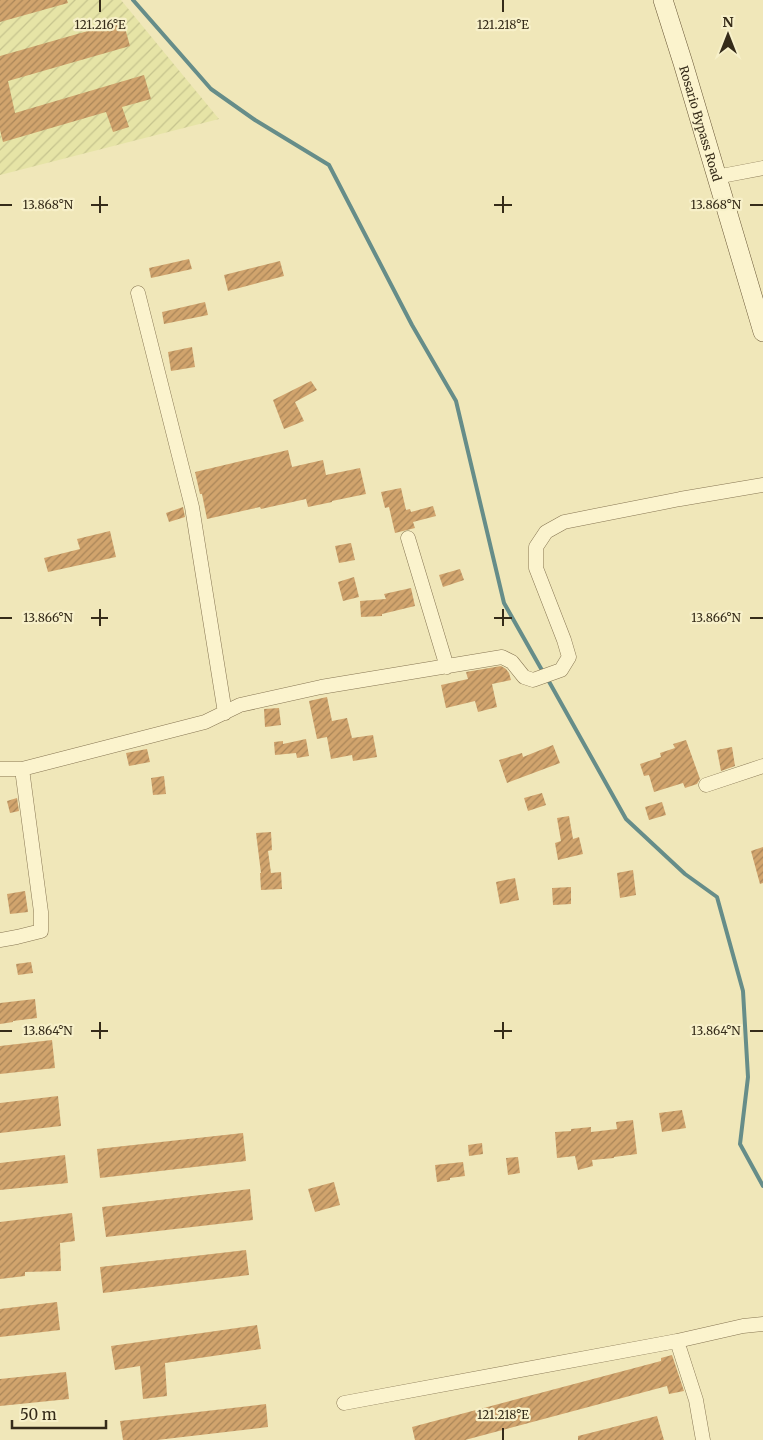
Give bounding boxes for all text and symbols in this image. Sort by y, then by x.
north arrow [703,10,753,60]
text: N [722,13,734,31]
text: 121.216°E [74,17,126,32]
text: 121.218°E [477,17,529,32]
street label: Rosario Bypass Road [677,64,725,183]
text: 13.868°N [23,197,74,212]
text: 13.868°N [691,197,742,212]
text: 13.866°N [23,610,74,625]
text: 13.866°N [691,610,742,625]
text: 13.864°N [23,1023,73,1038]
text: 13.864°N [691,1023,741,1038]
scale bar [12,1398,106,1430]
text: 50 m [20,1405,57,1424]
text: 121.218°E [477,1407,529,1422]

